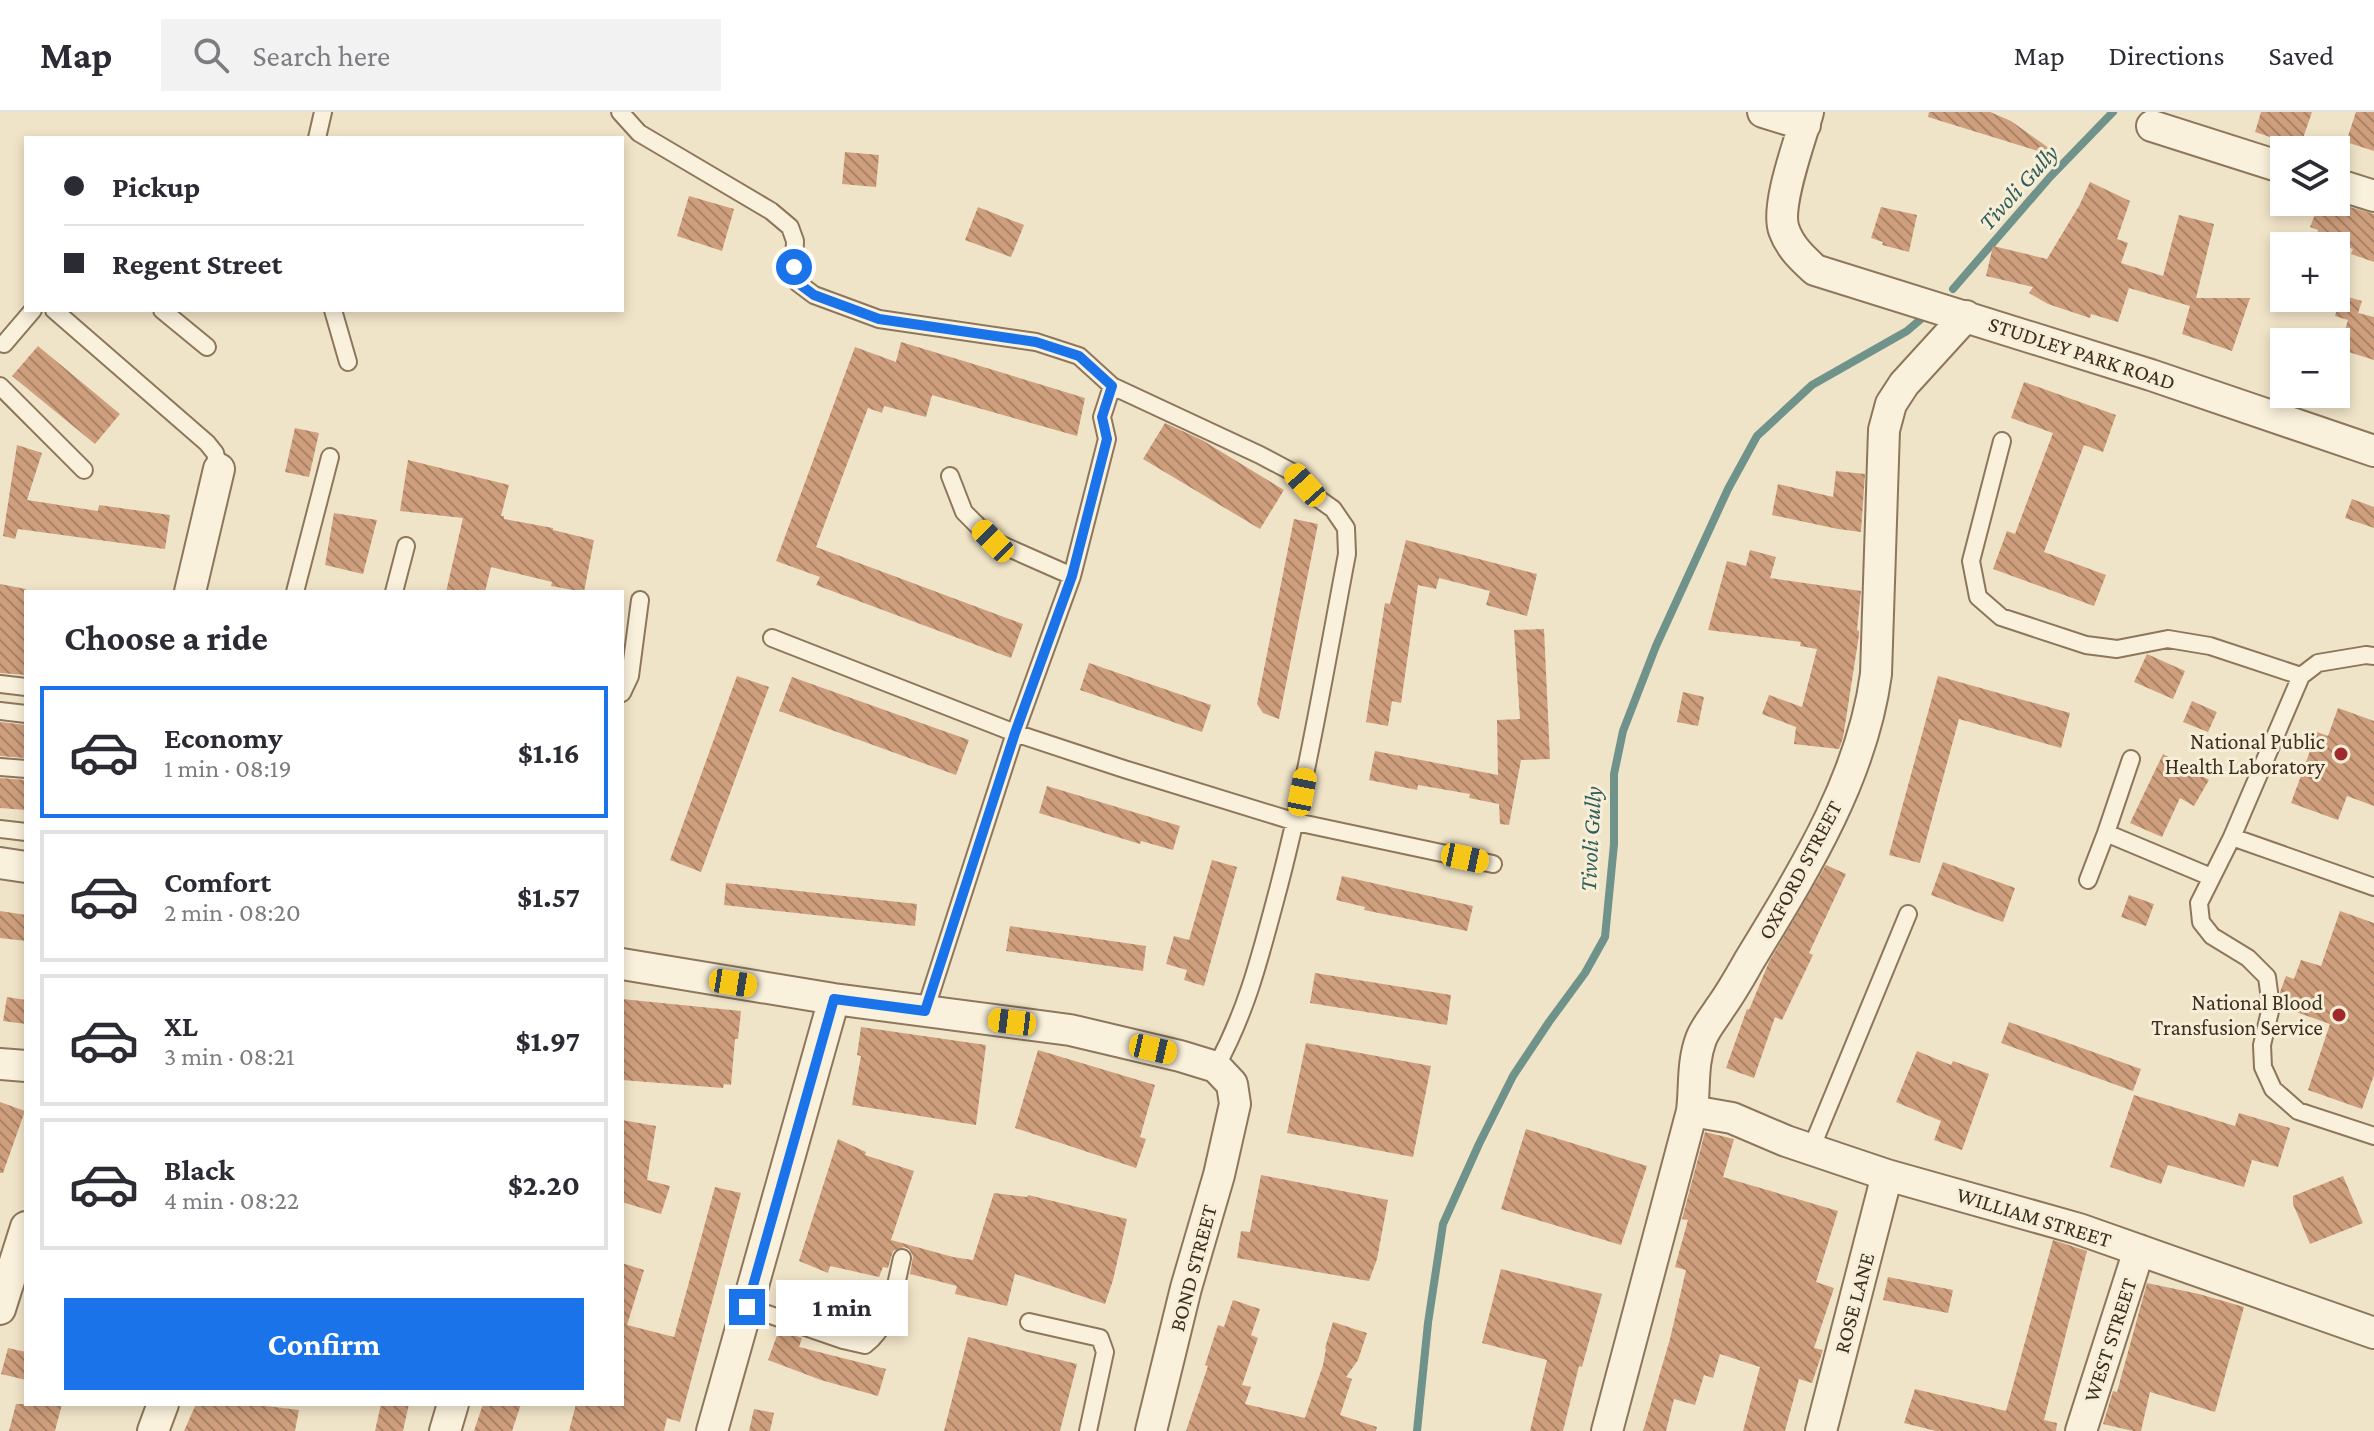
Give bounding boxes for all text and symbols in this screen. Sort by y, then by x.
search box [161,19,721,91]
icon: search [189,33,233,77]
text: Map [40,34,113,76]
text: Search here [253,39,390,72]
text: Map [2014,40,2065,71]
text: Directions [2109,40,2224,71]
text: Saved [2268,40,2334,71]
map controls [2270,136,2350,408]
button: layers [2270,136,2350,216]
water label: Tivoli Gully [1973,139,2063,235]
text: Pickup [112,170,200,203]
button: + [2270,232,2350,312]
text: Regent Street [112,247,282,280]
route start [776,249,812,285]
street label: STUDLEY PARK ROAD [1985,311,2179,395]
button: − [2270,328,2350,408]
car [1280,459,1330,511]
car [968,516,1018,566]
text: Choose a ride [64,618,268,658]
icon: car [68,716,140,788]
text: Economy [164,721,283,754]
place label: National Public Health Laboratory [2165,729,2326,779]
text: $1.16 [518,736,580,769]
marker: National Public Health Laboratory [2332,745,2350,763]
text: 1 min · 08:19 [164,754,292,783]
car [1286,766,1318,818]
water label: Tivoli Gully [1574,786,1606,892]
street label: OXFORD STREET [1753,796,1847,944]
car [1439,841,1491,875]
icon: car [68,860,140,932]
text: Comfort [164,865,271,898]
text: $1.57 [517,880,580,913]
text: 2 min · 08:20 [164,898,301,927]
car [707,967,759,999]
place label: National Blood Transfusion Service [2151,990,2323,1040]
icon: car [68,1004,140,1076]
marker: National Blood Transfusion Service [2330,1006,2348,1024]
car [987,1007,1037,1037]
text: XL [164,1009,198,1042]
text: $1.97 [515,1024,580,1057]
car [1127,1032,1179,1066]
text: 3 min · 08:21 [164,1042,295,1071]
icon: car [68,1148,140,1220]
text: Black [164,1153,235,1186]
text: $2.20 [508,1168,580,1201]
street label: WILLIAM STREET [1954,1182,2114,1252]
text: 4 min · 08:22 [164,1186,299,1215]
street label: BOND STREET [1164,1202,1222,1334]
street label: ROSE LANE [1829,1250,1879,1356]
street label: WEST STREET [2078,1275,2142,1405]
callout: 1 min [775,1279,907,1335]
route end [729,1289,765,1325]
text: 1 min [812,1293,872,1322]
button: Confirm [64,1298,584,1390]

